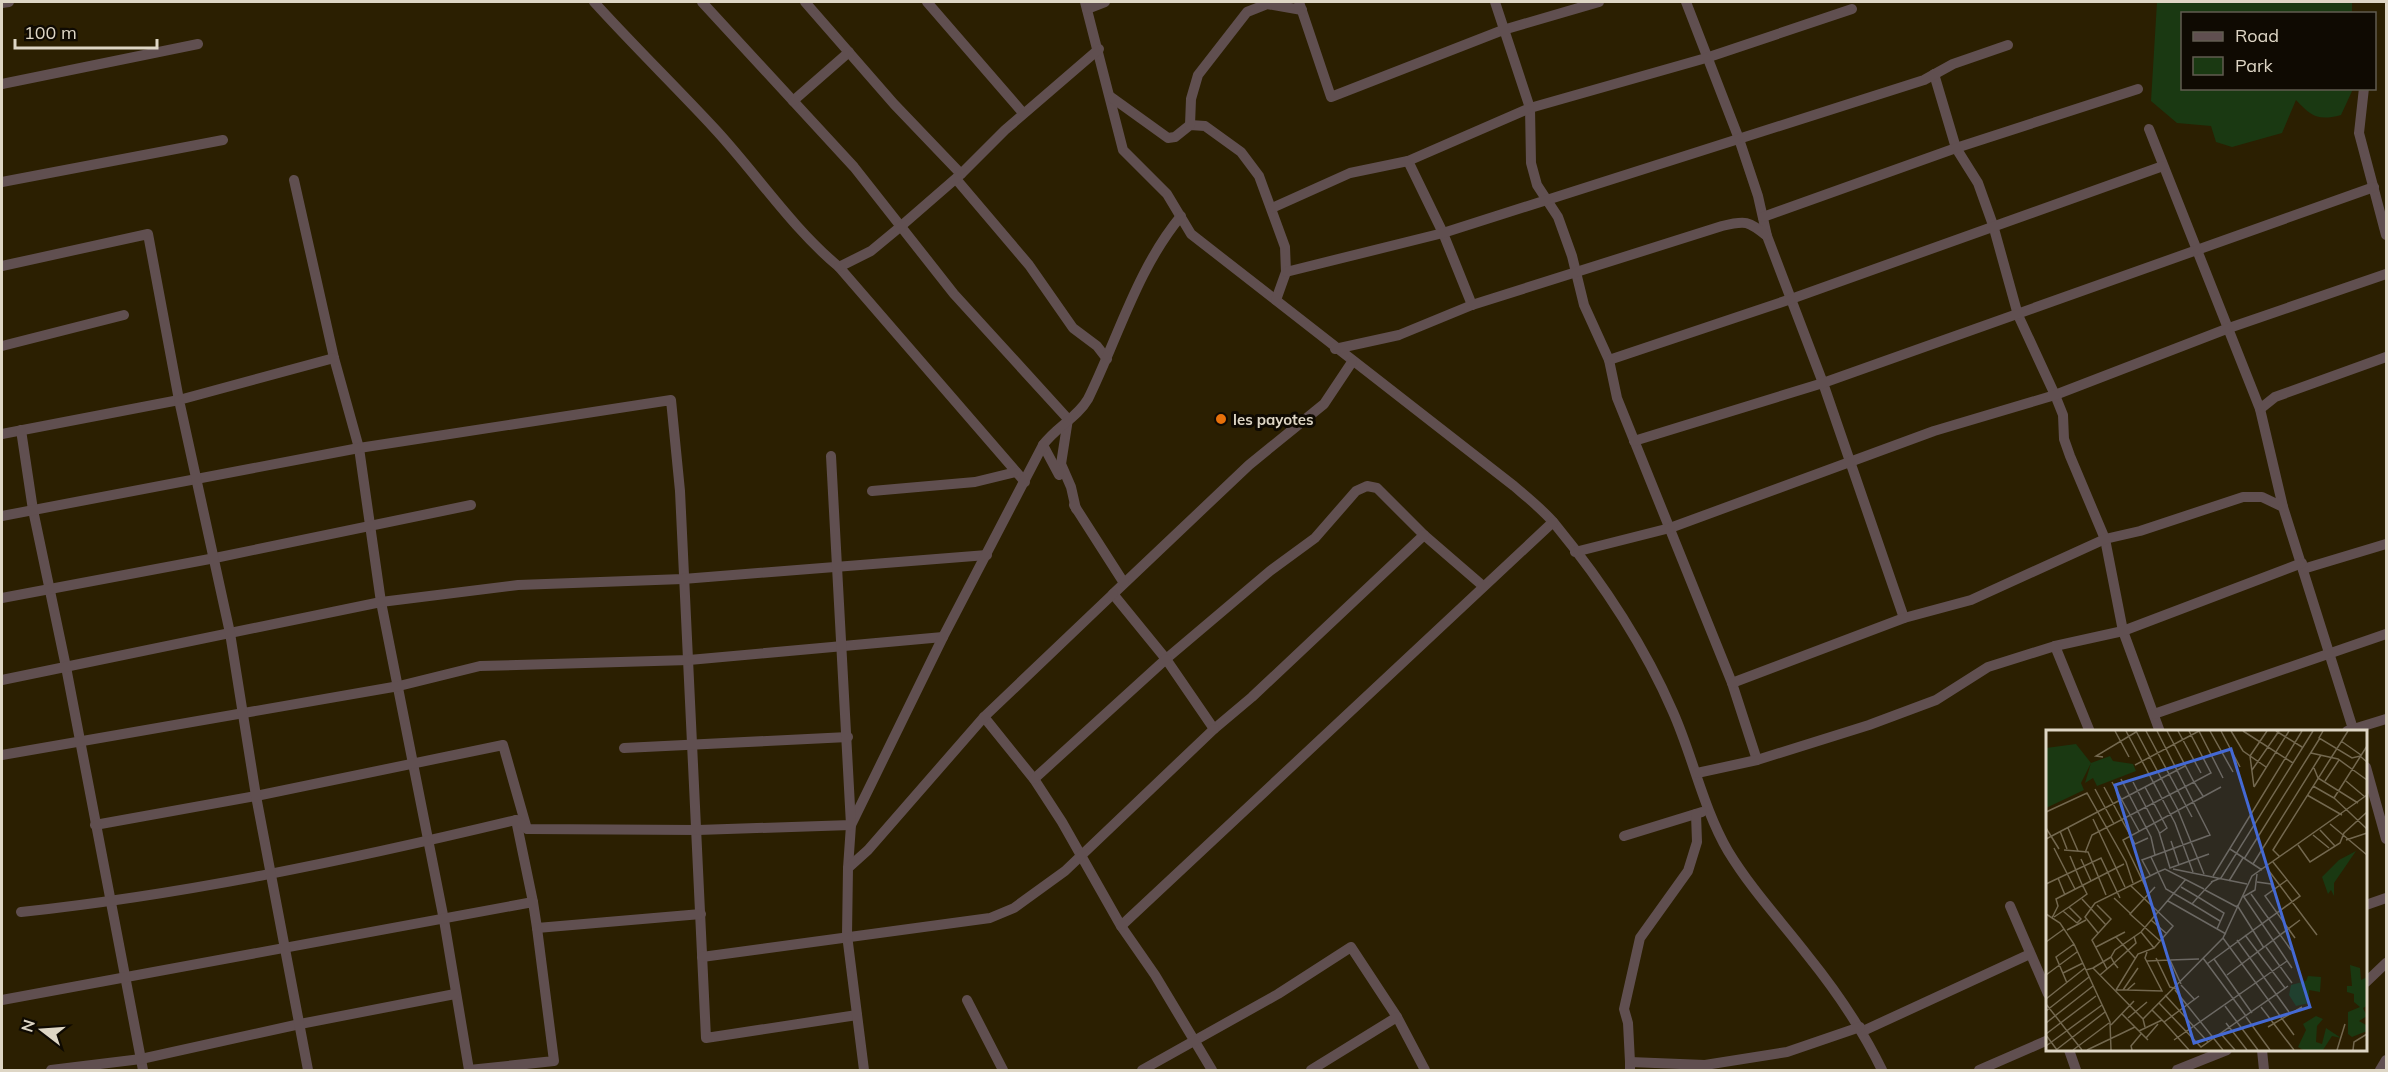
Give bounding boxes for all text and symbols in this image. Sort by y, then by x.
scale bar [15,12,158,50]
legend [2181,12,2376,90]
text: 100 m [24,21,77,44]
text: Road [2235,24,2279,47]
text: Park [2235,54,2274,77]
place label: les payotes [1233,410,1313,429]
marker: les payotes [1214,412,1228,426]
inset map [2046,730,2367,1051]
north arrow [12,1000,72,1060]
text: N [16,1017,39,1034]

